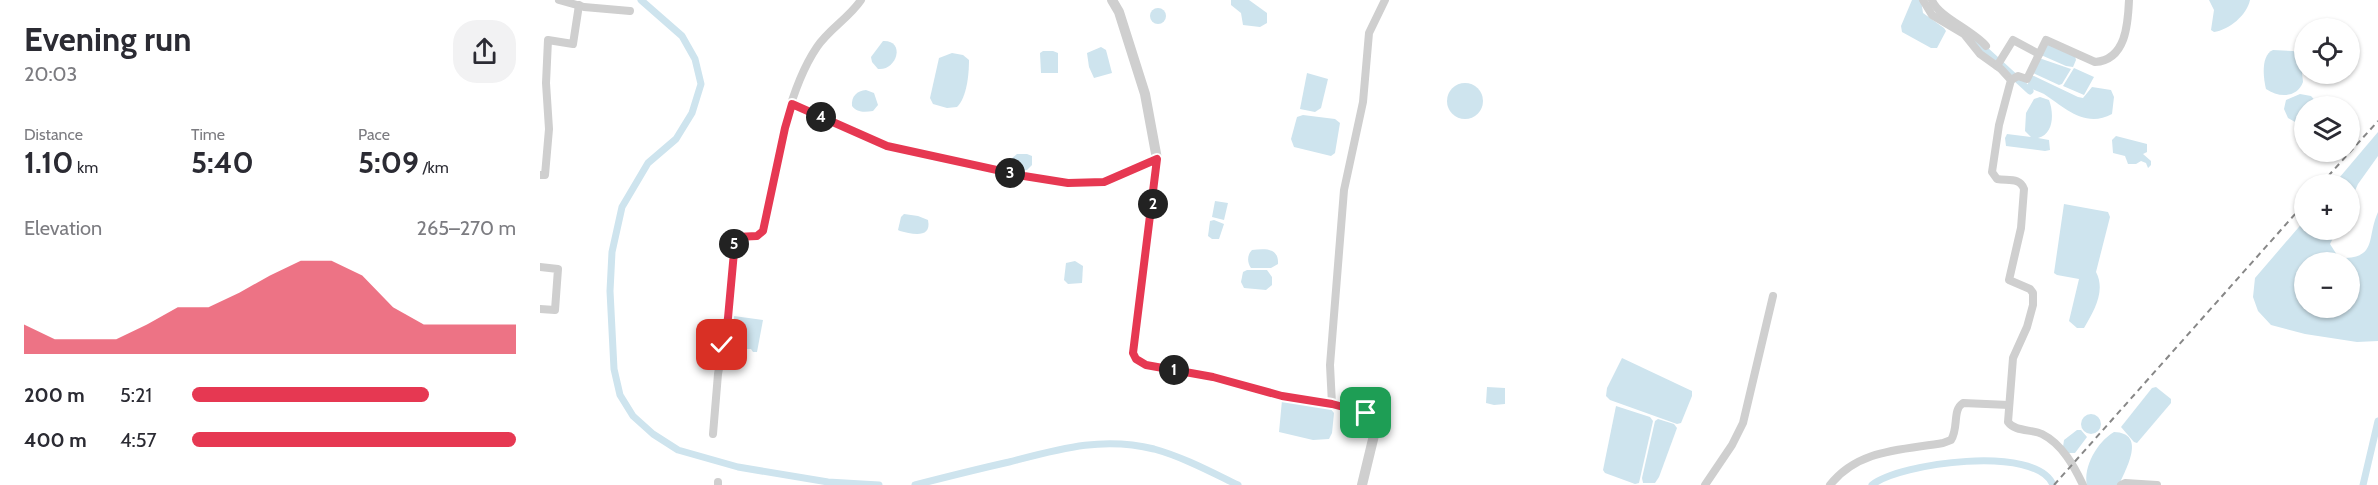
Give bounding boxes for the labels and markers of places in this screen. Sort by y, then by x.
pin: 4 [806,102,836,132]
pin: 3 [995,158,1025,188]
pin: 2 [1138,189,1168,219]
pin: 5 [719,229,749,259]
pin [696,319,747,370]
pin: 1 [1159,355,1189,385]
pin [1340,387,1391,438]

